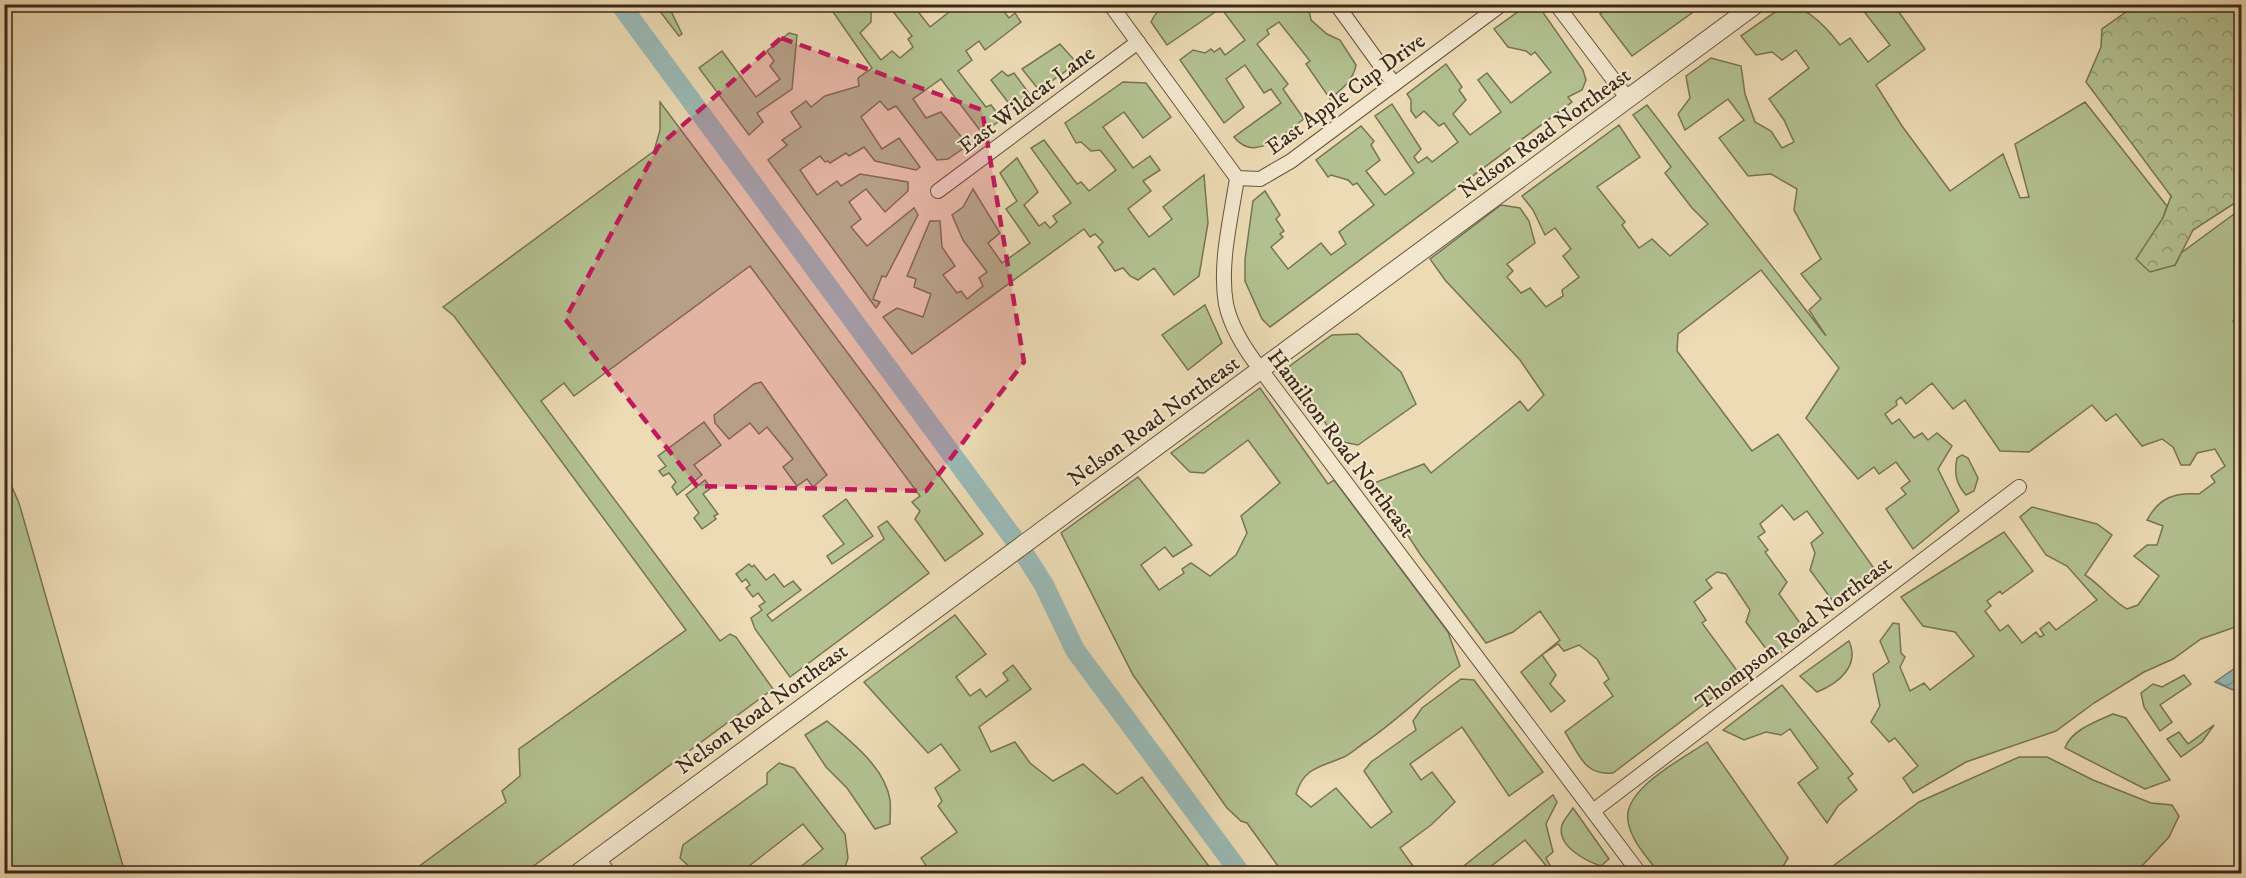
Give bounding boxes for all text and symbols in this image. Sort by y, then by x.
street label: East Apple Cup Drive [1261,27,1431,161]
street label: East Wildcat Lane [953,40,1100,160]
street label: Nelson Road Northeast [1454,62,1636,205]
street label: Hamilton Road Northeast [1261,345,1420,543]
street label: Nelson Road Northeast [1063,350,1245,493]
street label: Thompson Road Northeast [1690,551,1897,716]
street label: Nelson Road Northeast [671,638,853,781]

